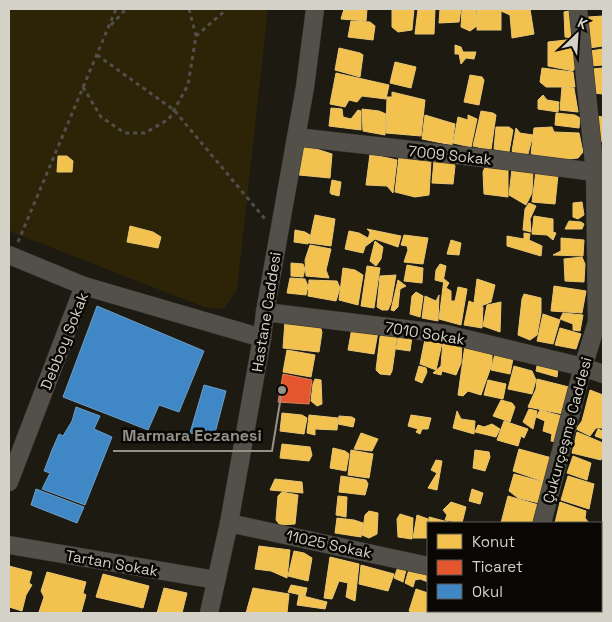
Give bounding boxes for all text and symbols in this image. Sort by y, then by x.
north arrow [552,10,602,60]
text: K [575,13,590,33]
street label: 7009 Sokak [407,141,493,169]
street label: Hastane Caddesi [247,251,285,373]
street label: Debboy Sokak [36,289,92,393]
street label: 7010 Sokak [384,317,466,349]
street label: Çukurçeşme Caddesi [538,355,596,505]
callout: Marmara Eczanesi [113,420,272,451]
text: Marmara Eczanesi [122,425,262,446]
legend [427,522,602,612]
street label: 11025 Sokak [284,526,374,562]
text: Konut [472,532,515,551]
street label: Tartan Sokak [64,546,160,580]
text: Ticaret [472,557,523,576]
text: Okul [472,582,503,601]

